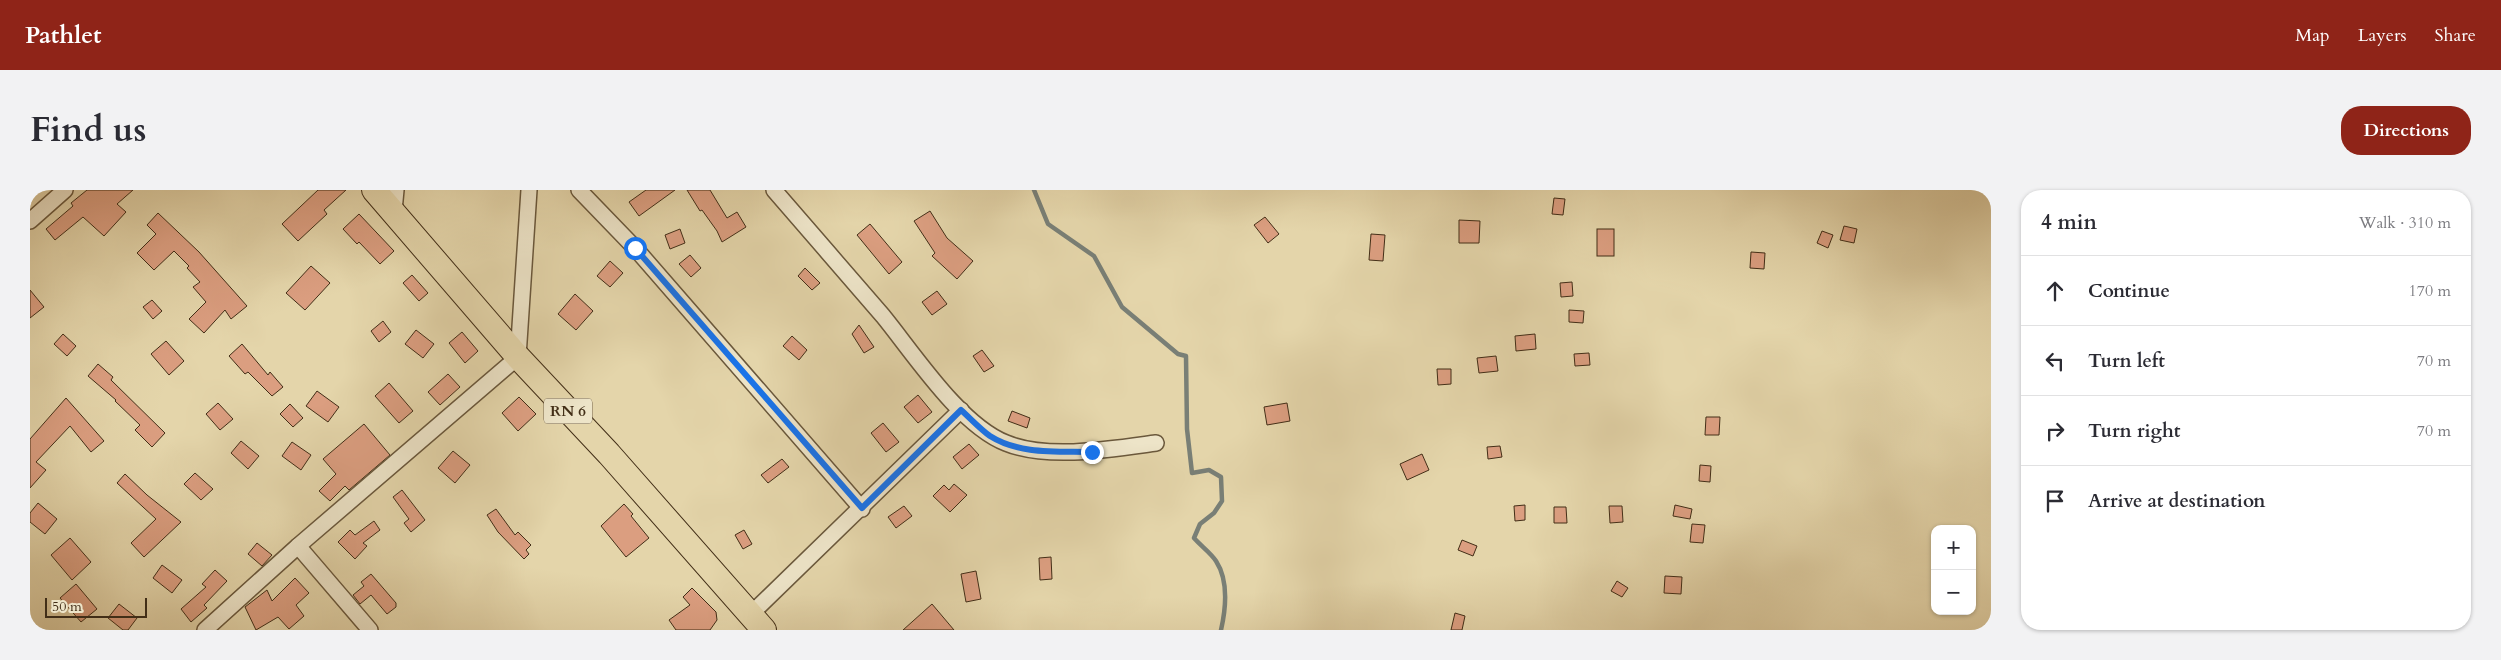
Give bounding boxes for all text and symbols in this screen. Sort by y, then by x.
text: Pathlet [25,19,102,52]
text: Map [2295,23,2330,48]
text: Layers [2358,23,2407,48]
text: Share [2435,23,2476,48]
text: Find us [30,106,146,154]
button: Directions [2341,106,2471,155]
text: 4 min [2041,208,2097,237]
text: Walk · 310 m [2359,212,2451,234]
route start [624,237,647,260]
icon: ahead [2041,277,2069,305]
text: Continue [2088,278,2170,304]
text: 170 m [2409,280,2451,302]
icon: left [2041,347,2069,375]
text: Turn left [2088,348,2165,374]
text: 70 m [2417,350,2451,372]
road number: RN 6 [544,398,592,424]
icon: right [2041,417,2069,445]
text: Turn right [2088,418,2180,444]
text: 70 m [2417,420,2451,442]
route end [1081,441,1104,464]
icon: arrive [2041,487,2069,515]
text: Arrive at destination [2088,488,2265,514]
map controls [1931,525,1976,615]
button: + [1931,525,1976,570]
button: − [1931,570,1976,615]
scale bar [45,595,148,618]
text: 50 m [52,597,82,616]

